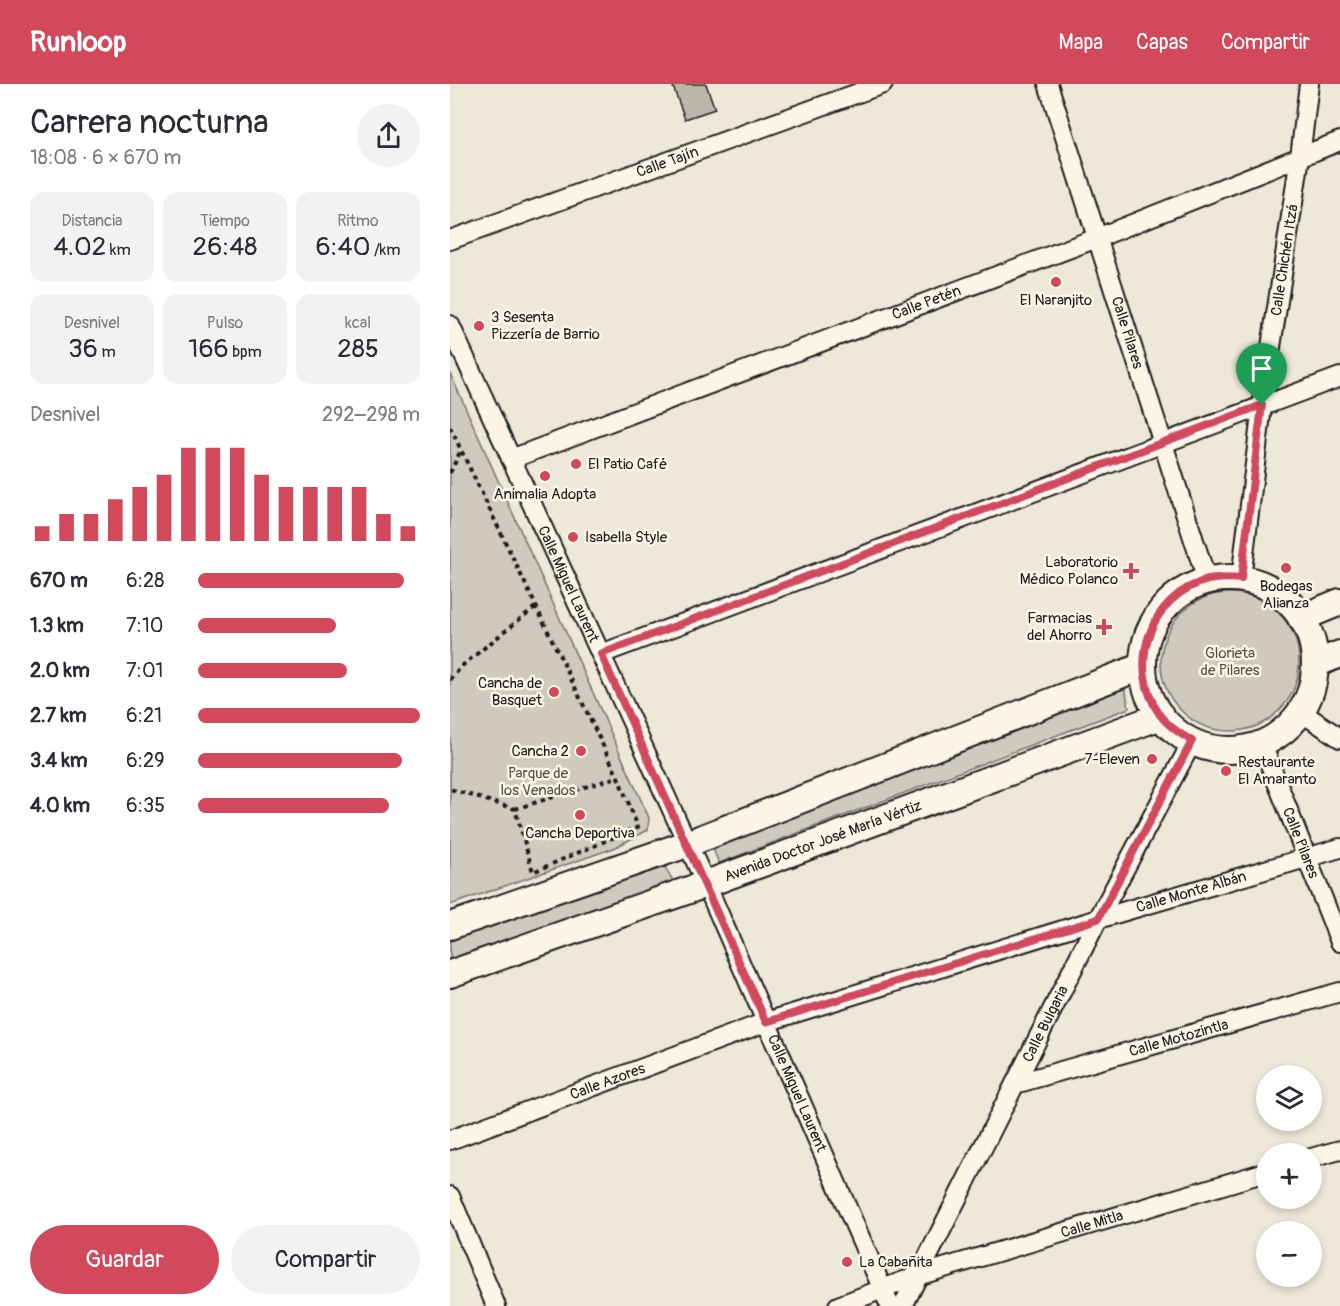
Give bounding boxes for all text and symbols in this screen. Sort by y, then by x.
text: Runloop [30,25,126,60]
text: Mapa [1059,29,1103,56]
text: Capas [1136,29,1188,56]
text: Compartir [1221,29,1310,56]
text: Carrera nocturna [30,102,269,143]
button: share [357,104,420,167]
street label: Calle Tajín [634,142,701,182]
text: 18:08 · 6 × 670 m [30,145,181,170]
street label: Calle Chichén Itzá [1266,203,1302,317]
text: Distancia [62,211,122,231]
text: Tiempo [200,211,250,231]
text: Ritmo [337,211,379,231]
text: 4.02 [53,231,106,263]
text: 26:48 [193,231,257,263]
text: 6:40 [315,231,370,263]
text: km [106,240,131,260]
text: /km [370,240,401,260]
marker: El Naranjito [1049,275,1063,289]
street label: Calle Petén [889,281,964,324]
place label: El Naranjito [1020,291,1092,310]
street label: Calle Pilares [1107,294,1148,371]
place label: 3 Sesenta Pizzería de Barrio [491,308,600,344]
text: Desnivel [64,313,120,333]
text: Pulso [207,313,243,333]
text: kcal [345,313,371,333]
marker: 3 Sesenta Pizzería de Barrio [472,319,486,333]
text: 36 [68,333,98,365]
text: 166 [188,333,229,365]
text: 285 [337,333,379,365]
text: m [98,342,116,362]
text: bpm [229,342,262,362]
pin [1236,343,1287,405]
icon: arrive [1245,352,1278,385]
text: Desnivel [30,402,100,427]
text: 292–298 m [322,402,420,427]
place label: El Patio Café [588,455,667,474]
marker: El Patio Café [569,457,583,471]
marker: Animalia Adopta [538,469,552,483]
place label: Animalia Adopta [494,485,596,504]
street label: Calle Miguel Laurent [534,523,604,646]
place label: Isabella Style [585,528,668,547]
marker: Isabella Style [566,530,580,544]
place label: Laboratorio Médico Polanco [1020,553,1118,589]
marker: Bodegas Alianza [1279,561,1293,575]
marker: Laboratorio Médico Polanco [1122,562,1140,580]
text: 670 m [30,568,88,593]
text: 6:28 [126,568,164,593]
place label: Bodegas Alianza [1260,577,1313,613]
place label: Farmacias del Ahorro [1027,609,1092,645]
text: 1.3 km [30,613,84,638]
text: 7:10 [126,613,163,638]
marker: Farmacias del Ahorro [1097,620,1111,634]
park label: Glorieta de Pilares [1201,644,1260,680]
text: 2.0 km [30,658,90,683]
text: 7:01 [126,658,163,683]
place label: Cancha de Basquet [478,674,543,710]
marker: Cancha de Basquet [547,685,561,699]
text: 2.7 km [30,703,87,728]
text: 6:21 [126,703,162,728]
place label: Cancha 2 [511,742,569,761]
marker: Cancha 2 [574,744,588,758]
text: 3.4 km [30,748,88,773]
text: 6:29 [126,748,164,773]
place label: 7-Eleven [1085,750,1140,769]
marker: 7-Eleven [1145,752,1159,766]
place label: Restaurante El Amaranto [1238,753,1317,789]
park label: Parque de los Venados [501,764,576,800]
marker: Restaurante El Amaranto [1219,764,1233,778]
text: 4.0 km [30,793,90,818]
text: 6:35 [126,793,165,818]
street label: Avenida Doctor José María Vértiz [722,796,924,886]
street label: Calle Pilares [1278,804,1323,881]
marker: Cancha Deportiva [573,808,587,822]
place label: Cancha Deportiva [525,824,635,843]
street label: Calle Monte Albán [1134,866,1249,917]
street label: Calle Bulgaria [1018,982,1072,1065]
street label: Calle Motozintla [1127,1015,1230,1061]
street label: Calle Miguel Laurent [763,1032,831,1156]
street label: Calle Azores [567,1058,648,1104]
map controls [1256,1065,1322,1287]
button: layers [1256,1065,1322,1131]
button: + [1256,1143,1322,1209]
street label: Calle Mitla [1058,1206,1125,1242]
button: − [1256,1221,1322,1287]
button: Guardar [30,1225,219,1294]
button: Compartir [231,1225,420,1294]
place label: La Cabañita [859,1253,933,1272]
marker: La Cabañita [840,1255,854,1269]

